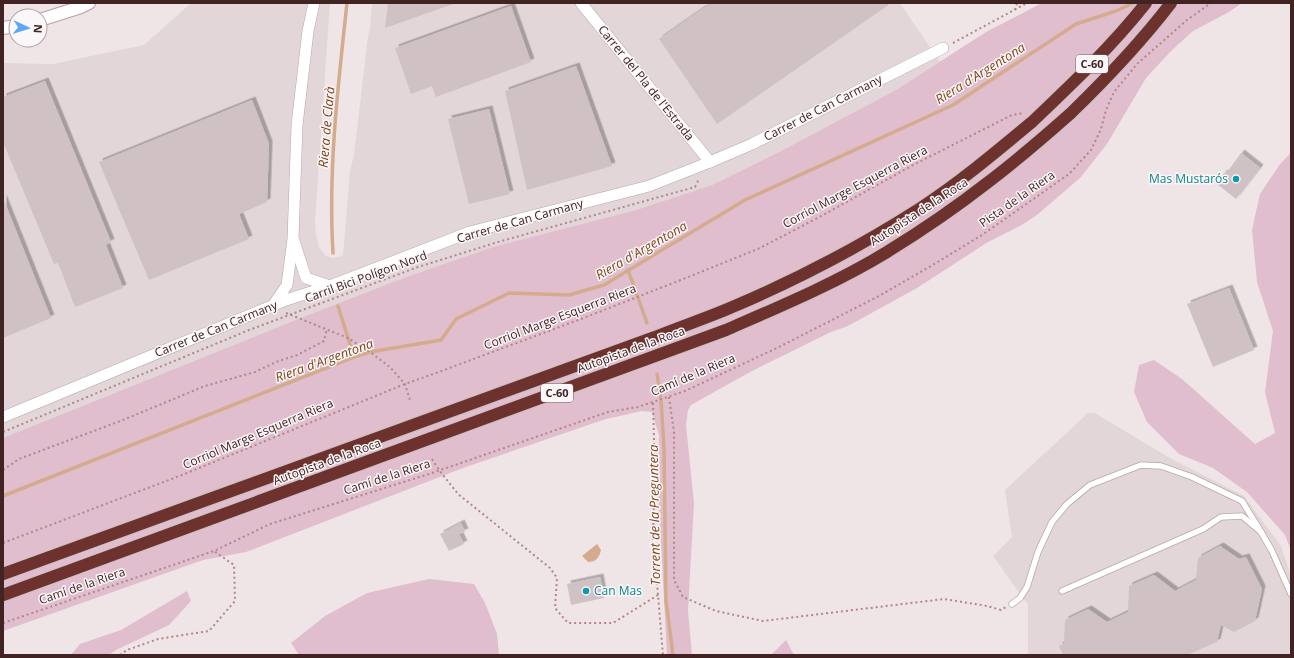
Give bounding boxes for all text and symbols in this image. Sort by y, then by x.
north arrow [8,8,48,48]
street label: Carrer del Pla de l'Estrada [594,21,698,144]
text: N [31,24,46,34]
water label: Riera d'Argentona [932,38,1029,108]
road number: C-60 [1076,55,1108,73]
street label: Carrer de Can Carmany [761,70,886,145]
water label: Riera de Clarà [313,85,339,168]
street label: Corriol Marge Esquerra Riera [779,141,930,232]
street label: Pista de la Riera [975,166,1058,231]
place label: Mas Mustarós [1149,170,1228,187]
street label: Autopista de la Roca [866,174,971,250]
marker: Mas Mustarós [1231,174,1241,184]
street label: Carrer de Can Carmany [455,194,586,247]
water label: Riera d'Argentona [592,216,691,284]
street label: Carril Bici Polígon Nord [302,246,429,307]
street label: Corriol Marge Esquerra Riera [481,280,638,353]
street label: Carrer de Can Carmany [152,296,281,361]
street label: Autopista de la Roca [575,322,687,377]
water label: Riera d'Argentona [273,334,376,386]
street label: Camí de la Riera [648,349,738,400]
road number: C-60 [541,384,573,402]
street label: Corriol Marge Esquerra Riera [180,394,336,473]
street label: Autopista de la Roca [271,434,383,489]
water label: Torrent de la Preguntera [644,444,664,586]
street label: Camí de la Riera [341,454,432,499]
street label: Camí de la Riera [36,563,127,608]
place label: Can Mas [594,582,642,599]
marker: Can Mas [581,586,591,596]

